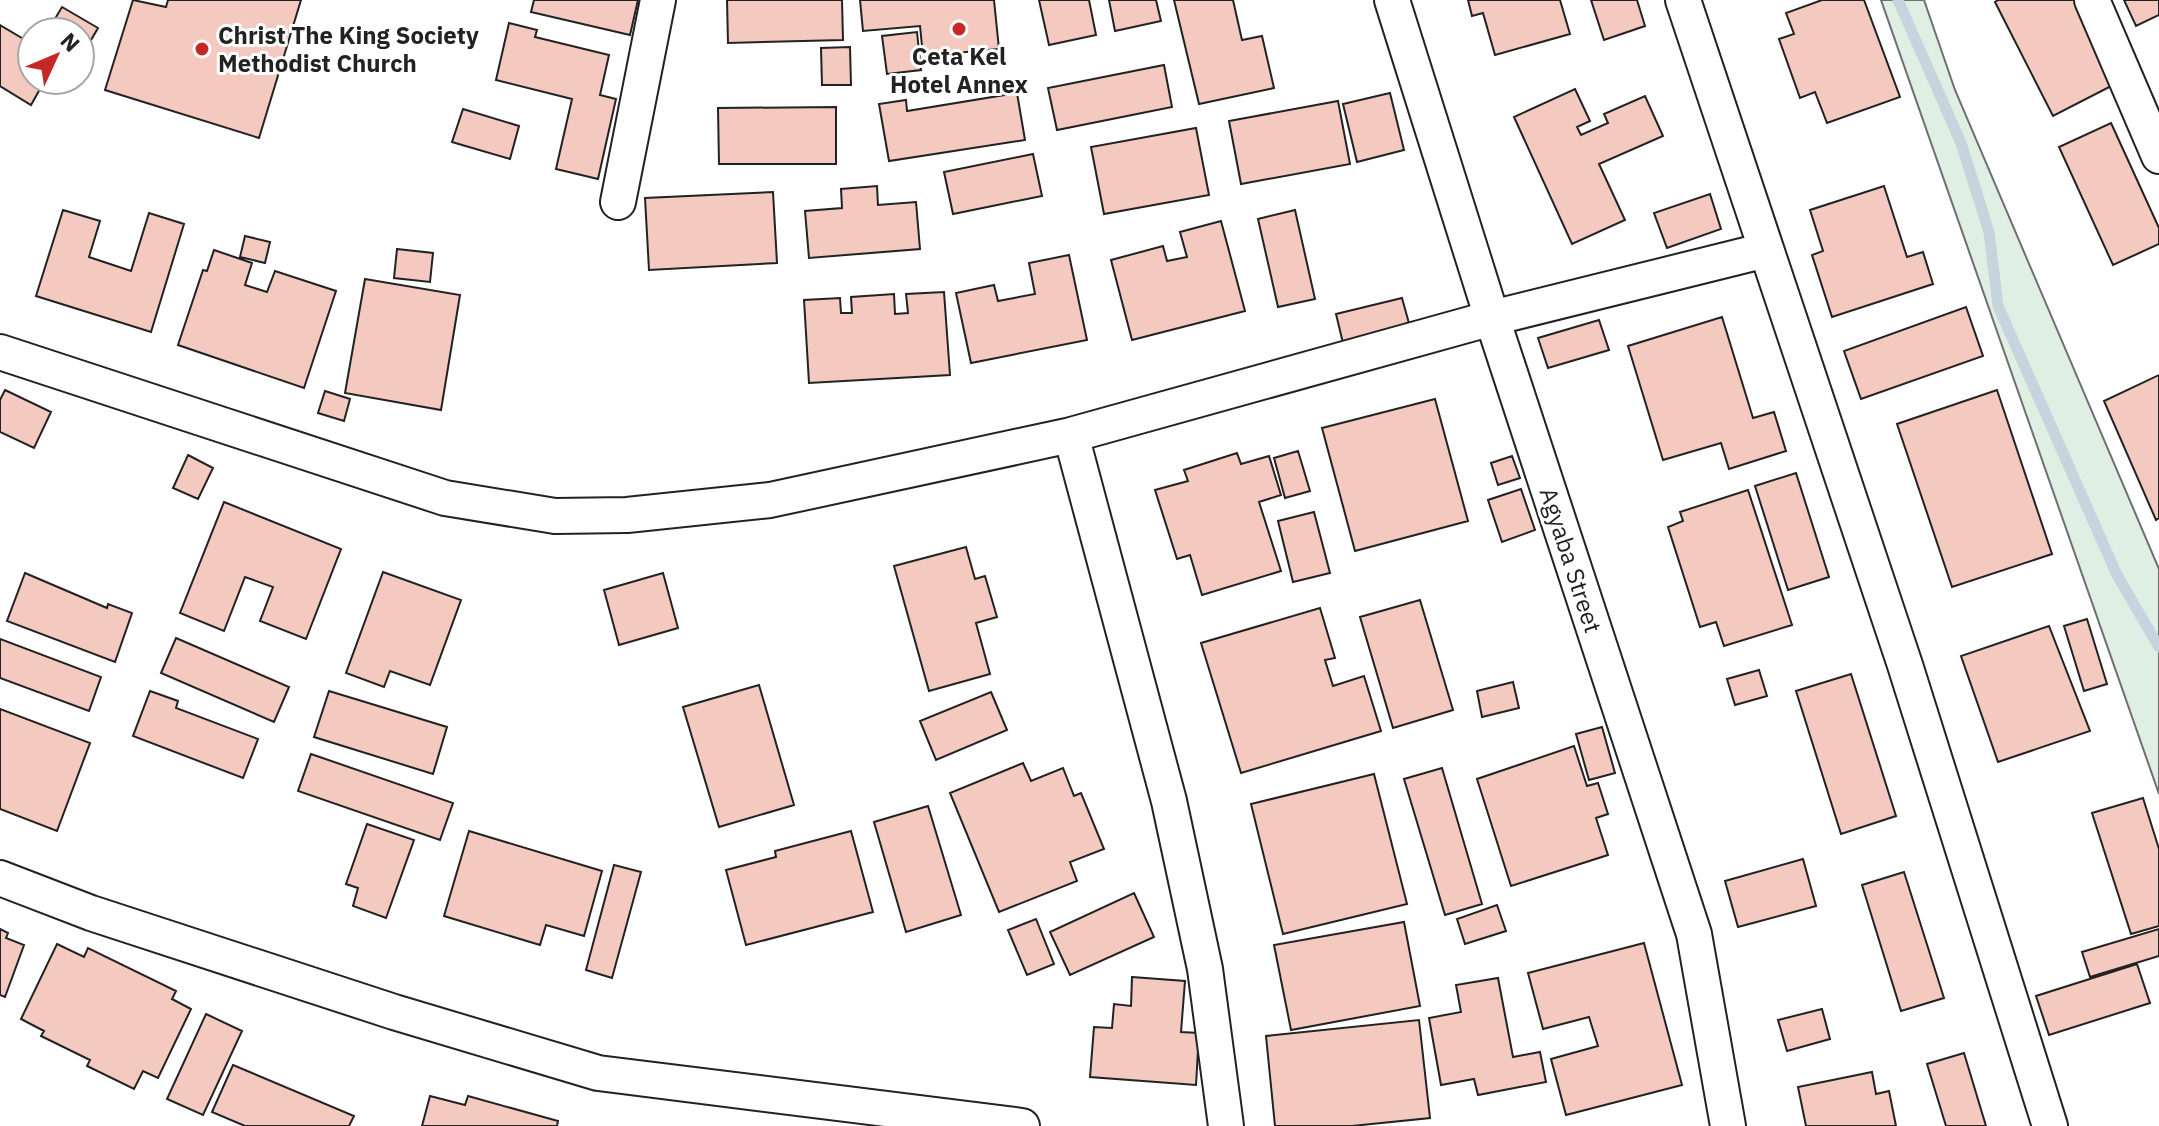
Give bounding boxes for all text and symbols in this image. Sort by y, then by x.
north arrow [16,16,96,96]
place label: Christ The King Society Methodist Church [218,19,479,79]
marker: Ceta Kel Hotel Annex [950,20,968,38]
text: N [55,26,87,58]
marker: Christ The King Society Methodist Church [193,40,211,58]
place label: Ceta Kel Hotel Annex [890,40,1028,100]
street label: Agyaba Street [1532,483,1610,637]

